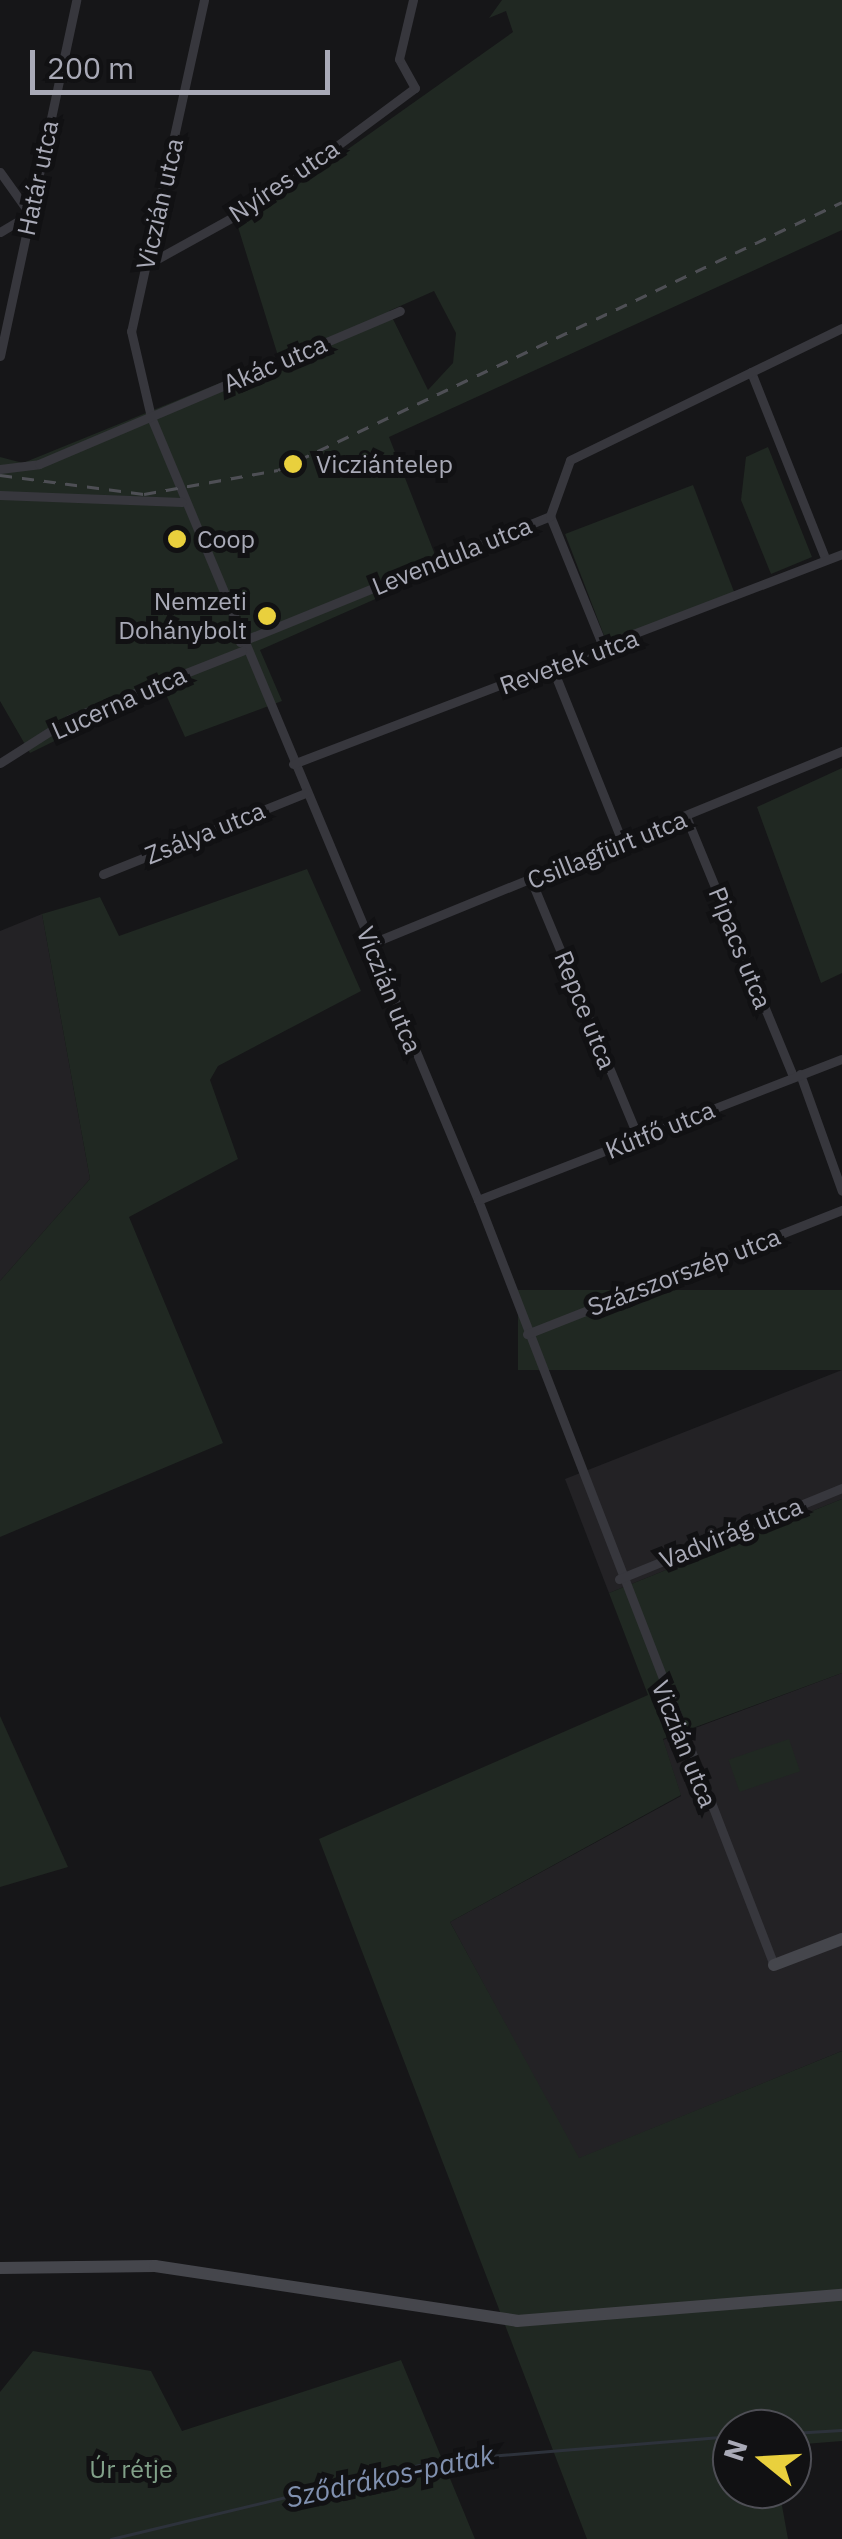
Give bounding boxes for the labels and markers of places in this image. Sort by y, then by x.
place label: Vicziántelep [316,449,453,479]
marker: Vicziántelep [280,451,306,477]
place label: Coop [197,524,255,554]
marker: Coop [166,528,188,550]
place label: Nemzeti Dohánybolt [118,587,247,646]
marker: Nemzeti Dohánybolt [256,605,278,627]

